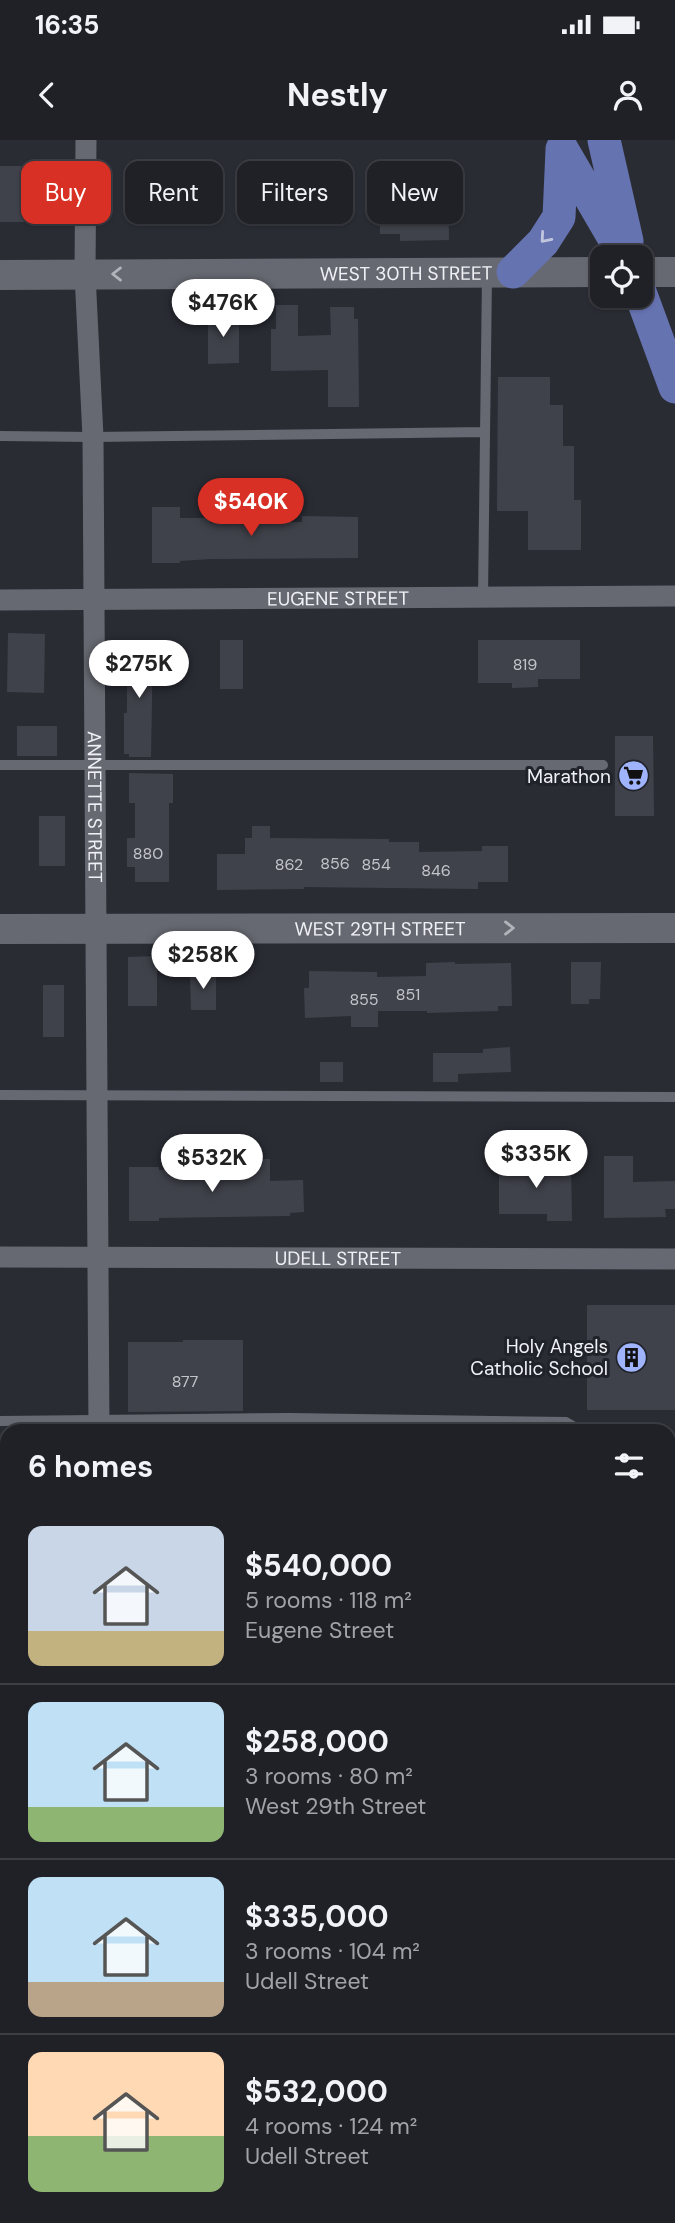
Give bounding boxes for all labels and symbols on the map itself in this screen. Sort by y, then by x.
one-way arrow [541,230,553,243]
street label: WEST 30TH STREET [320,261,493,286]
one-way arrow [112,266,122,282]
pin: $476K [174,280,272,339]
pin: $540K [202,478,300,538]
street label: EUGENE STREET [267,586,409,611]
pin: $275K [90,640,188,700]
house number: 819 [513,654,537,675]
street label: ANNETTE STREET [82,731,108,883]
supermarket icon: Marathon [617,759,651,793]
place label: Marathon [527,764,611,789]
house number: 880 [133,843,163,864]
house number: 856 [320,853,350,874]
house number: 862 [275,854,303,875]
house number: 854 [361,854,391,875]
house number: 846 [421,860,451,881]
street label: WEST 29TH STREET [294,916,466,942]
one-way arrow [504,920,515,936]
pin: $258K [154,932,252,991]
house number: 851 [396,984,420,1005]
house number: 855 [349,989,379,1010]
pin: $335K [487,1130,585,1190]
pin: $532K [163,1135,261,1194]
street label: UDELL STREET [275,1246,401,1271]
place label: Holy Angels Catholic School [470,1334,608,1381]
building icon: Holy Angels Catholic School [614,1340,648,1374]
house number: 877 [172,1371,198,1392]

